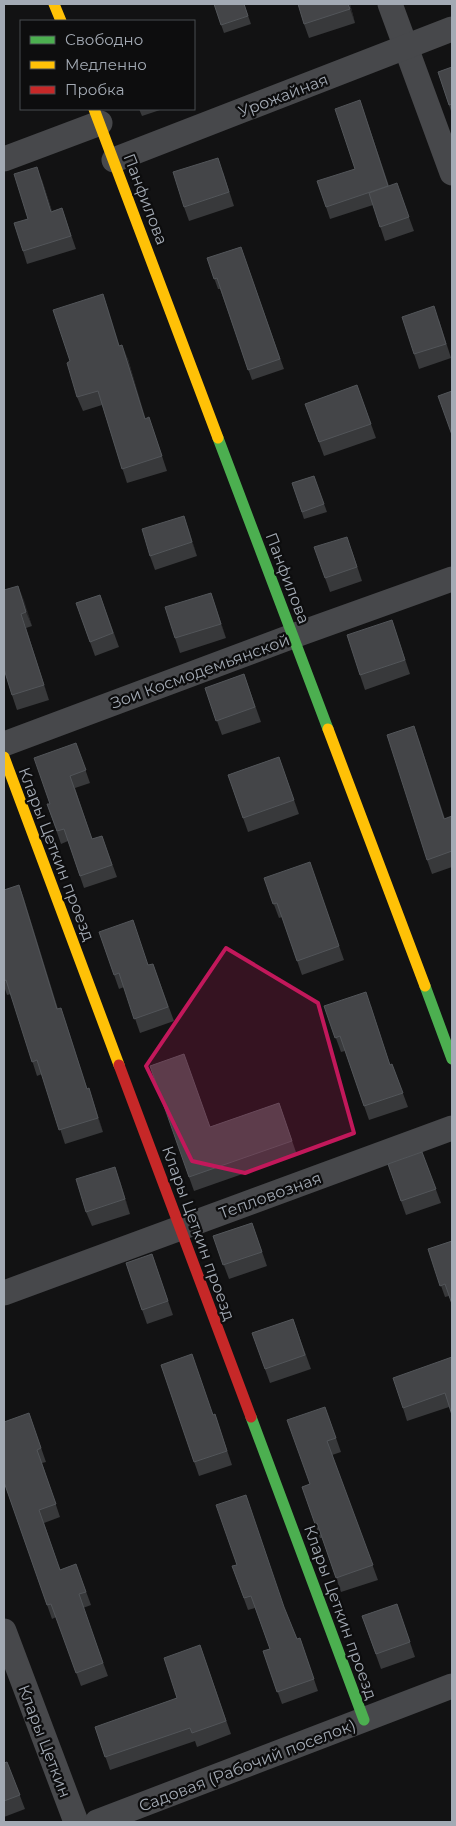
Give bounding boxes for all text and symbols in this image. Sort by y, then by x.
legend [20,20,195,110]
text: Свободно [65,30,143,49]
text: Медленно [65,55,147,74]
street label: Урожайная [236,70,331,121]
text: Пробка [65,80,124,99]
street label: Панфилова [119,151,172,248]
street label: Панфилова [261,530,314,627]
street label: Зои Космодемьянской [108,630,292,713]
street label: Клары Цеткин проезд [15,765,98,944]
street label: Клары Цеткин проезд [158,1143,239,1323]
street label: Тепловозная [216,1168,324,1223]
street label: Клары Цеткин проезд [300,1522,381,1702]
street label: Клары Цеткин [14,1682,75,1800]
street label: Садовая (Рабочий поселок) [136,1715,358,1816]

